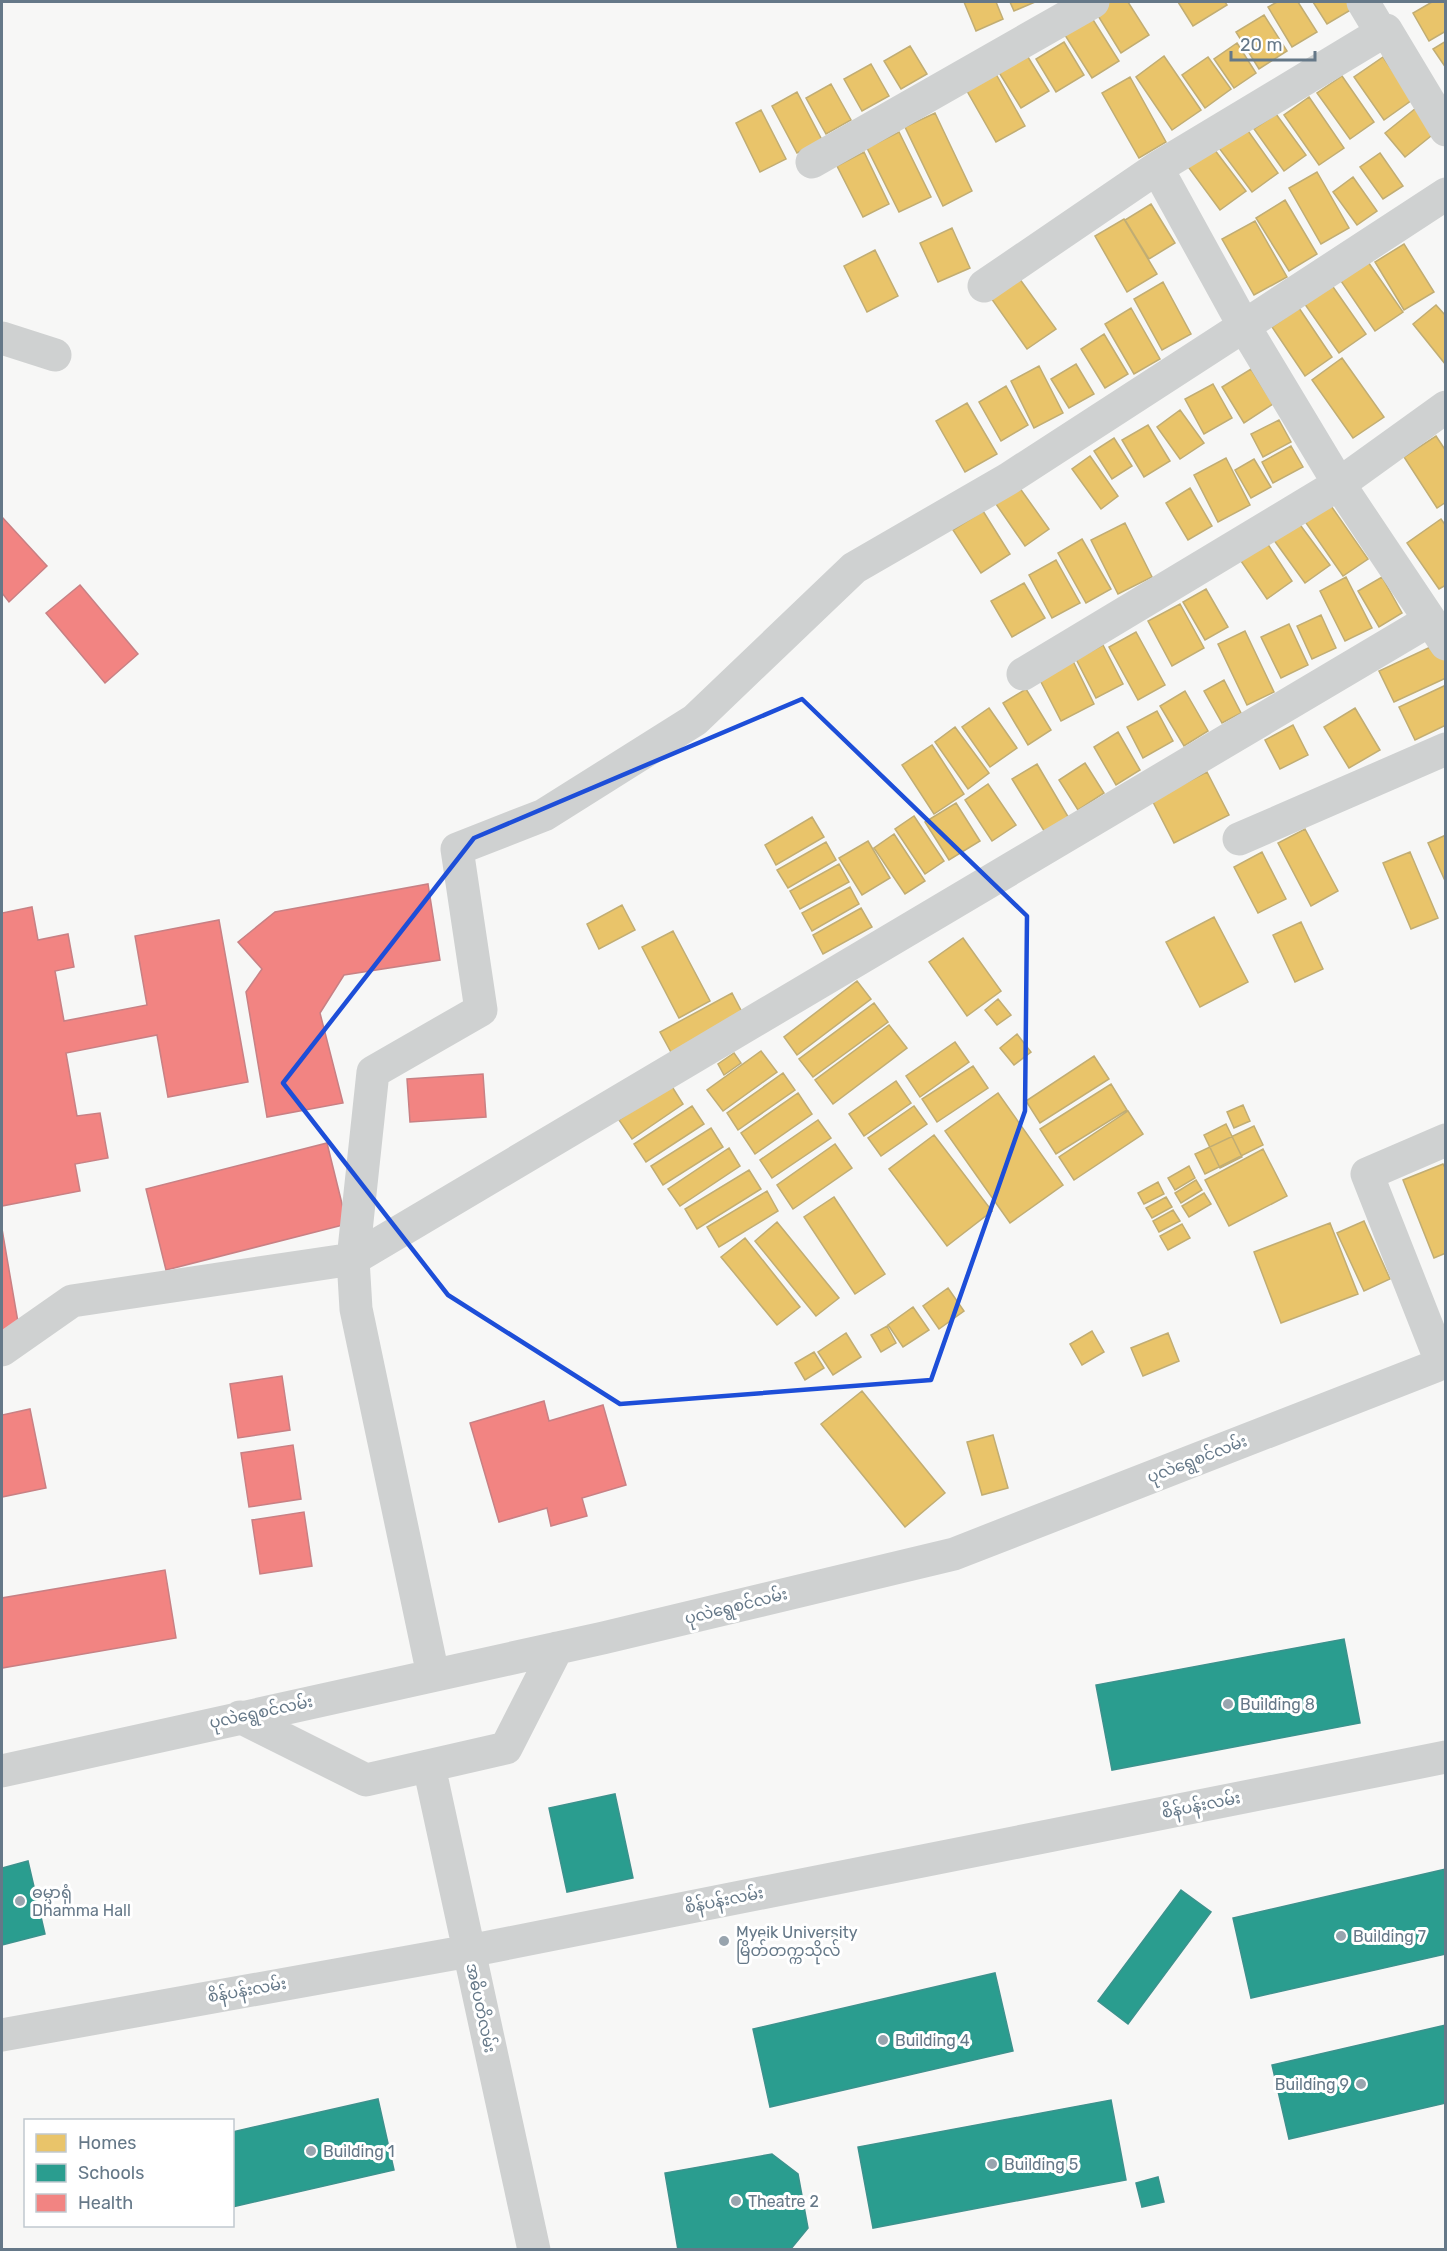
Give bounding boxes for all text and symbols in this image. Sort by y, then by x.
scale bar [1231,24,1315,62]
text: 20 m [1240,34,1282,56]
street label: ပုလဲရွေစင်လမ်း [1144,1429,1251,1491]
street label: ပုလဲရွေစင်လမ်း [682,1582,791,1633]
street label: ပုလဲရွေစင်လမ်း [207,1690,316,1737]
place label: Building 8 [1240,1695,1315,1714]
marker: Building 8 [1221,1697,1235,1711]
street label: စိန်ပန်းလမ်း [1160,1786,1243,1826]
street label: စိန်ပန်းလမ်း [683,1881,766,1921]
place label: ဓမ္မာရုံ Dhamma Hall [32,1883,131,1920]
marker: ဓမ္မာရုံ Dhamma Hall [13,1894,27,1908]
place label: Myeik University မြိတ်တက္ကသိုလ် [736,1923,858,1965]
place label: Building 7 [1353,1927,1426,1946]
marker: Building 7 [1334,1929,1348,1943]
marker: Myeik University မြိတ်တက္ကသိုလ် [717,1934,731,1948]
street label: အဓိပတိလမ်း [462,1961,502,2055]
street label: စိန်ပန်းလမ်း [206,1972,289,2010]
place label: Building 4 [895,2031,970,2050]
marker: Building 4 [876,2033,890,2047]
place label: Building 9 [1275,2075,1349,2094]
marker: Building 9 [1354,2077,1368,2091]
legend [24,2119,234,2227]
text: Homes [78,2132,136,2154]
place label: Building 1 [323,2142,395,2161]
marker: Building 1 [304,2144,318,2158]
place label: Building 5 [1004,2155,1078,2174]
marker: Building 5 [985,2157,999,2171]
text: Schools [78,2162,144,2184]
text: Health [78,2192,133,2214]
place label: Theatre 2 [748,2192,819,2211]
marker: Theatre 2 [729,2194,743,2208]

